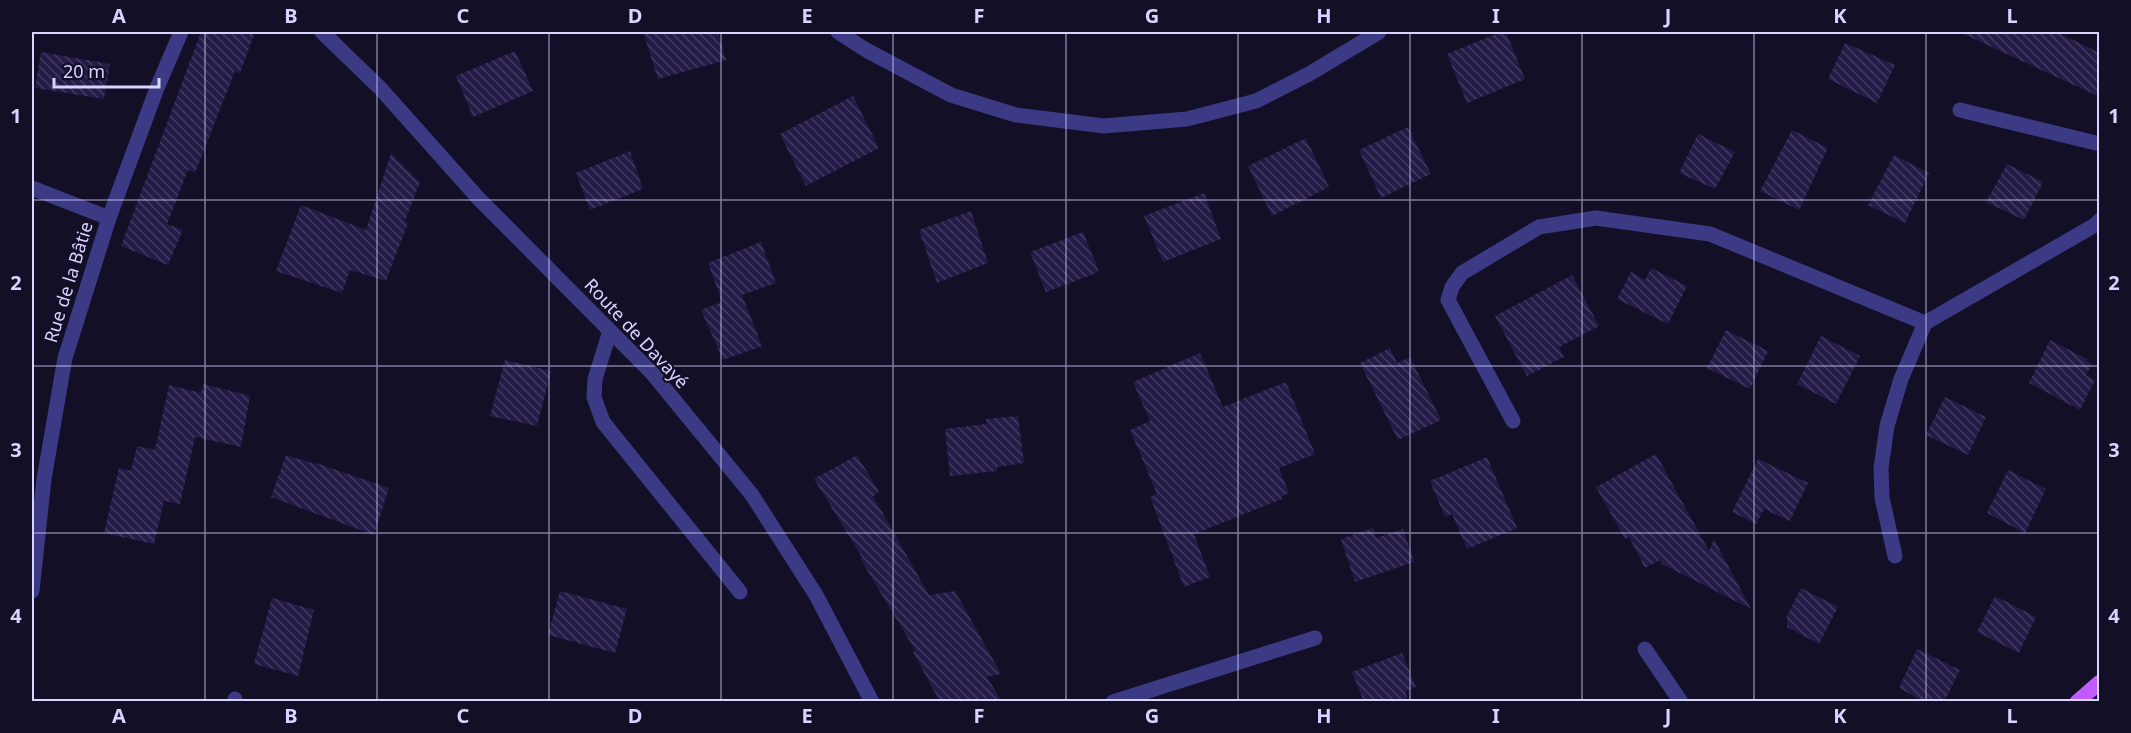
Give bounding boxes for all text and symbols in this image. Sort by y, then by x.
text: A [112,2,126,29]
text: B [284,2,298,29]
text: C [457,2,470,29]
text: D [628,2,642,29]
text: E [801,2,813,29]
text: F [974,2,984,29]
text: G [1145,2,1159,29]
text: H [1316,2,1332,29]
text: I [1492,2,1500,29]
text: J [1663,2,1671,29]
text: K [1833,2,1847,29]
text: L [2006,2,2018,29]
scale bar [54,51,159,89]
text: 20 m [63,59,105,83]
text: 1 [10,102,22,129]
text: 1 [2108,102,2120,129]
street label: Rue de la Bâtie [38,218,98,346]
text: 2 [10,269,22,296]
text: 2 [2108,269,2120,296]
street label: Route de Davayé [580,273,694,393]
text: 3 [10,436,22,463]
text: 3 [2108,436,2120,463]
text: 4 [10,602,22,629]
text: 4 [2108,602,2120,629]
text: A [112,702,126,729]
text: B [284,702,298,729]
text: C [457,702,470,729]
text: D [628,702,642,729]
text: E [801,702,813,729]
text: F [974,702,984,729]
text: G [1145,702,1159,729]
text: H [1316,702,1332,729]
text: I [1492,702,1500,729]
text: J [1663,702,1671,729]
text: K [1833,702,1847,729]
text: L [2006,702,2018,729]

